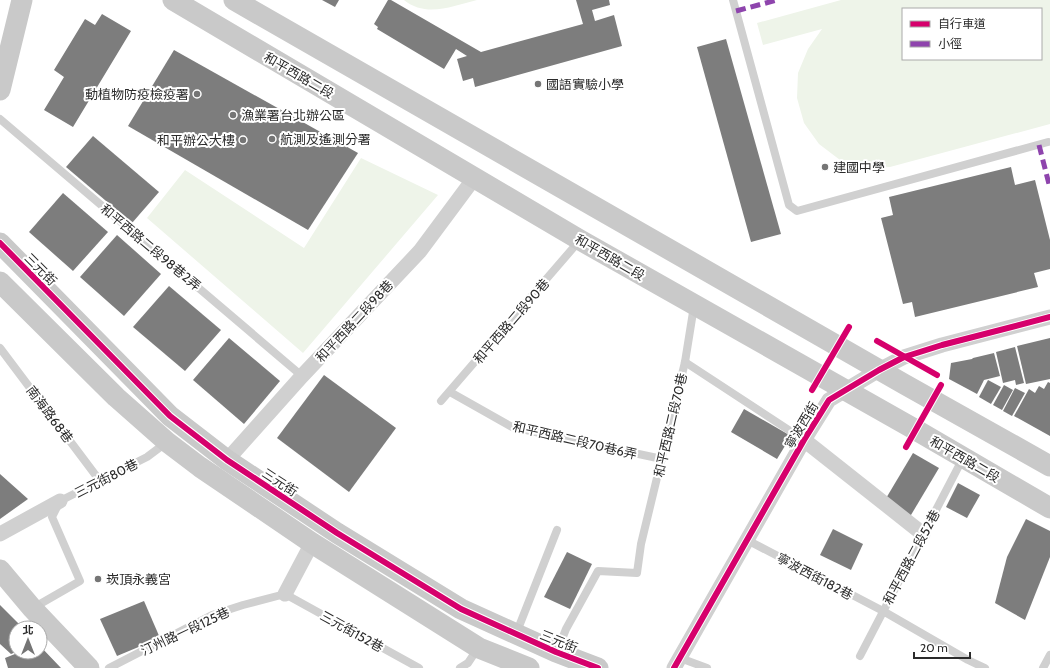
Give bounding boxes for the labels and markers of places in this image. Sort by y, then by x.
place label: 國語實驗小學 [546,76,624,92]
marker: 國語實驗小學 [533,79,543,89]
place label: 動植物防疫檢疫署 [85,86,189,102]
marker: 動植物防疫檢疫署 [192,89,202,99]
place label: 漁業署台北辦公區 [241,107,345,123]
marker: 漁業署台北辦公區 [228,110,238,120]
place label: 航測及遙測分署 [280,131,371,147]
place label: 和平辦公大樓 [157,132,235,148]
marker: 航測及遙測分署 [267,134,277,144]
marker: 和平辦公大樓 [238,135,248,145]
place label: 建國中學 [833,159,885,175]
marker: 建國中學 [820,162,830,172]
place label: 崁頂永義宮 [106,571,171,587]
marker: 崁頂永義宮 [93,574,103,584]

